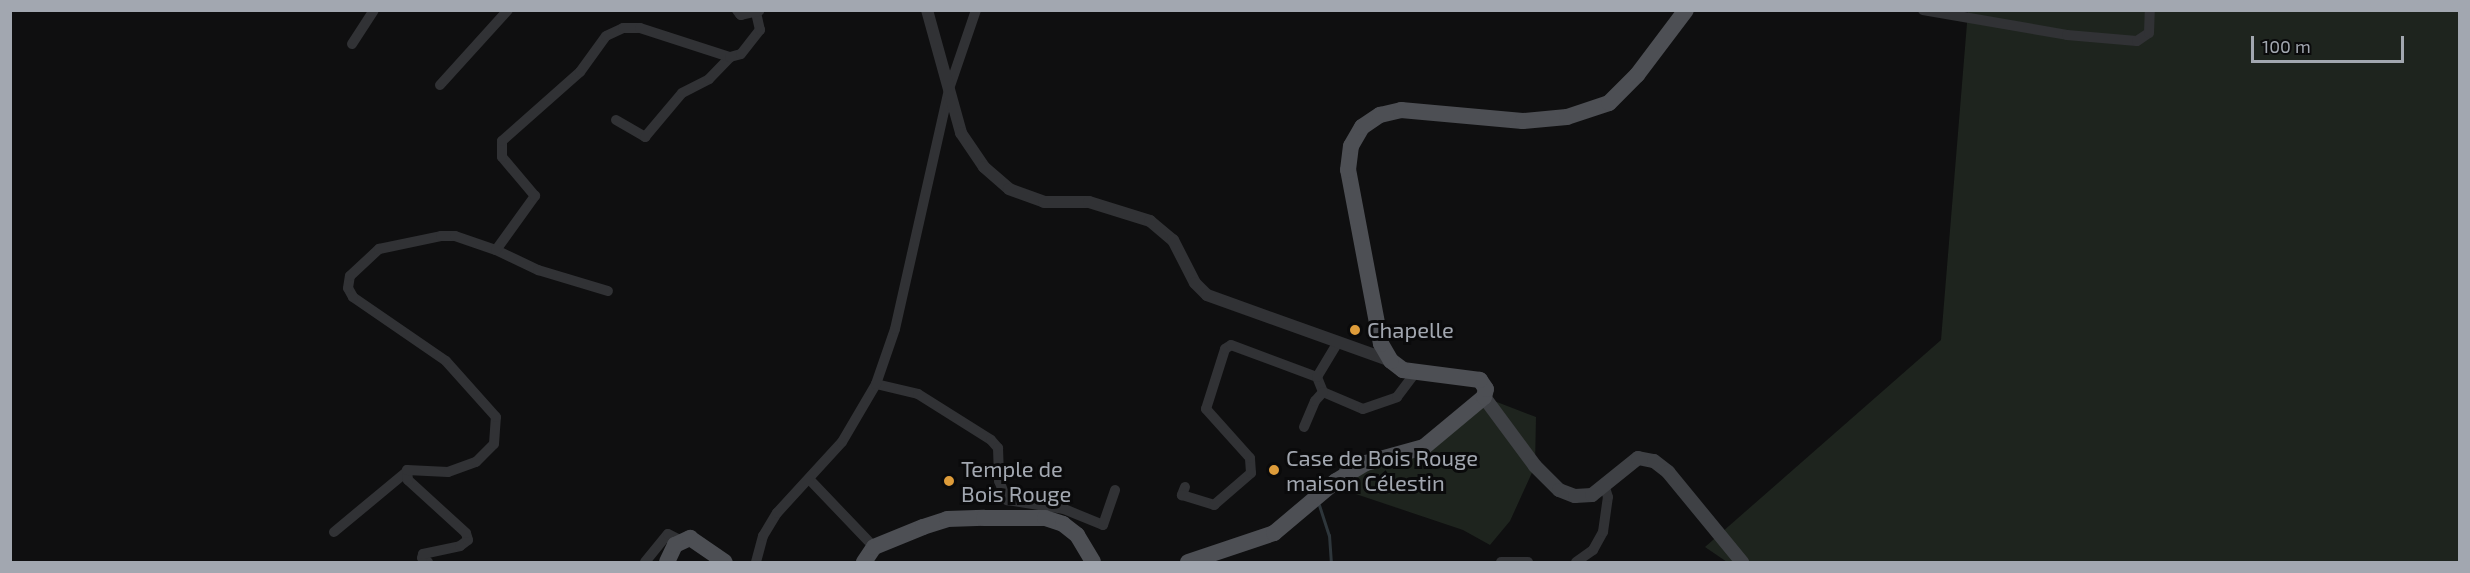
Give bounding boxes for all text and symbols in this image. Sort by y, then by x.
scale bar [2254,24,2407,62]
text: 100 m [2262,35,2311,57]
place label: Chapelle [1367,317,1454,343]
marker: Chapelle [1348,323,1362,337]
place label: Case de Bois Rouge maison Célestin [1286,444,1478,496]
place label: Temple de Bois Rouge [961,455,1071,506]
marker: Case de Bois Rouge maison Célestin [1267,463,1281,477]
marker: Temple de Bois Rouge [942,474,956,488]

